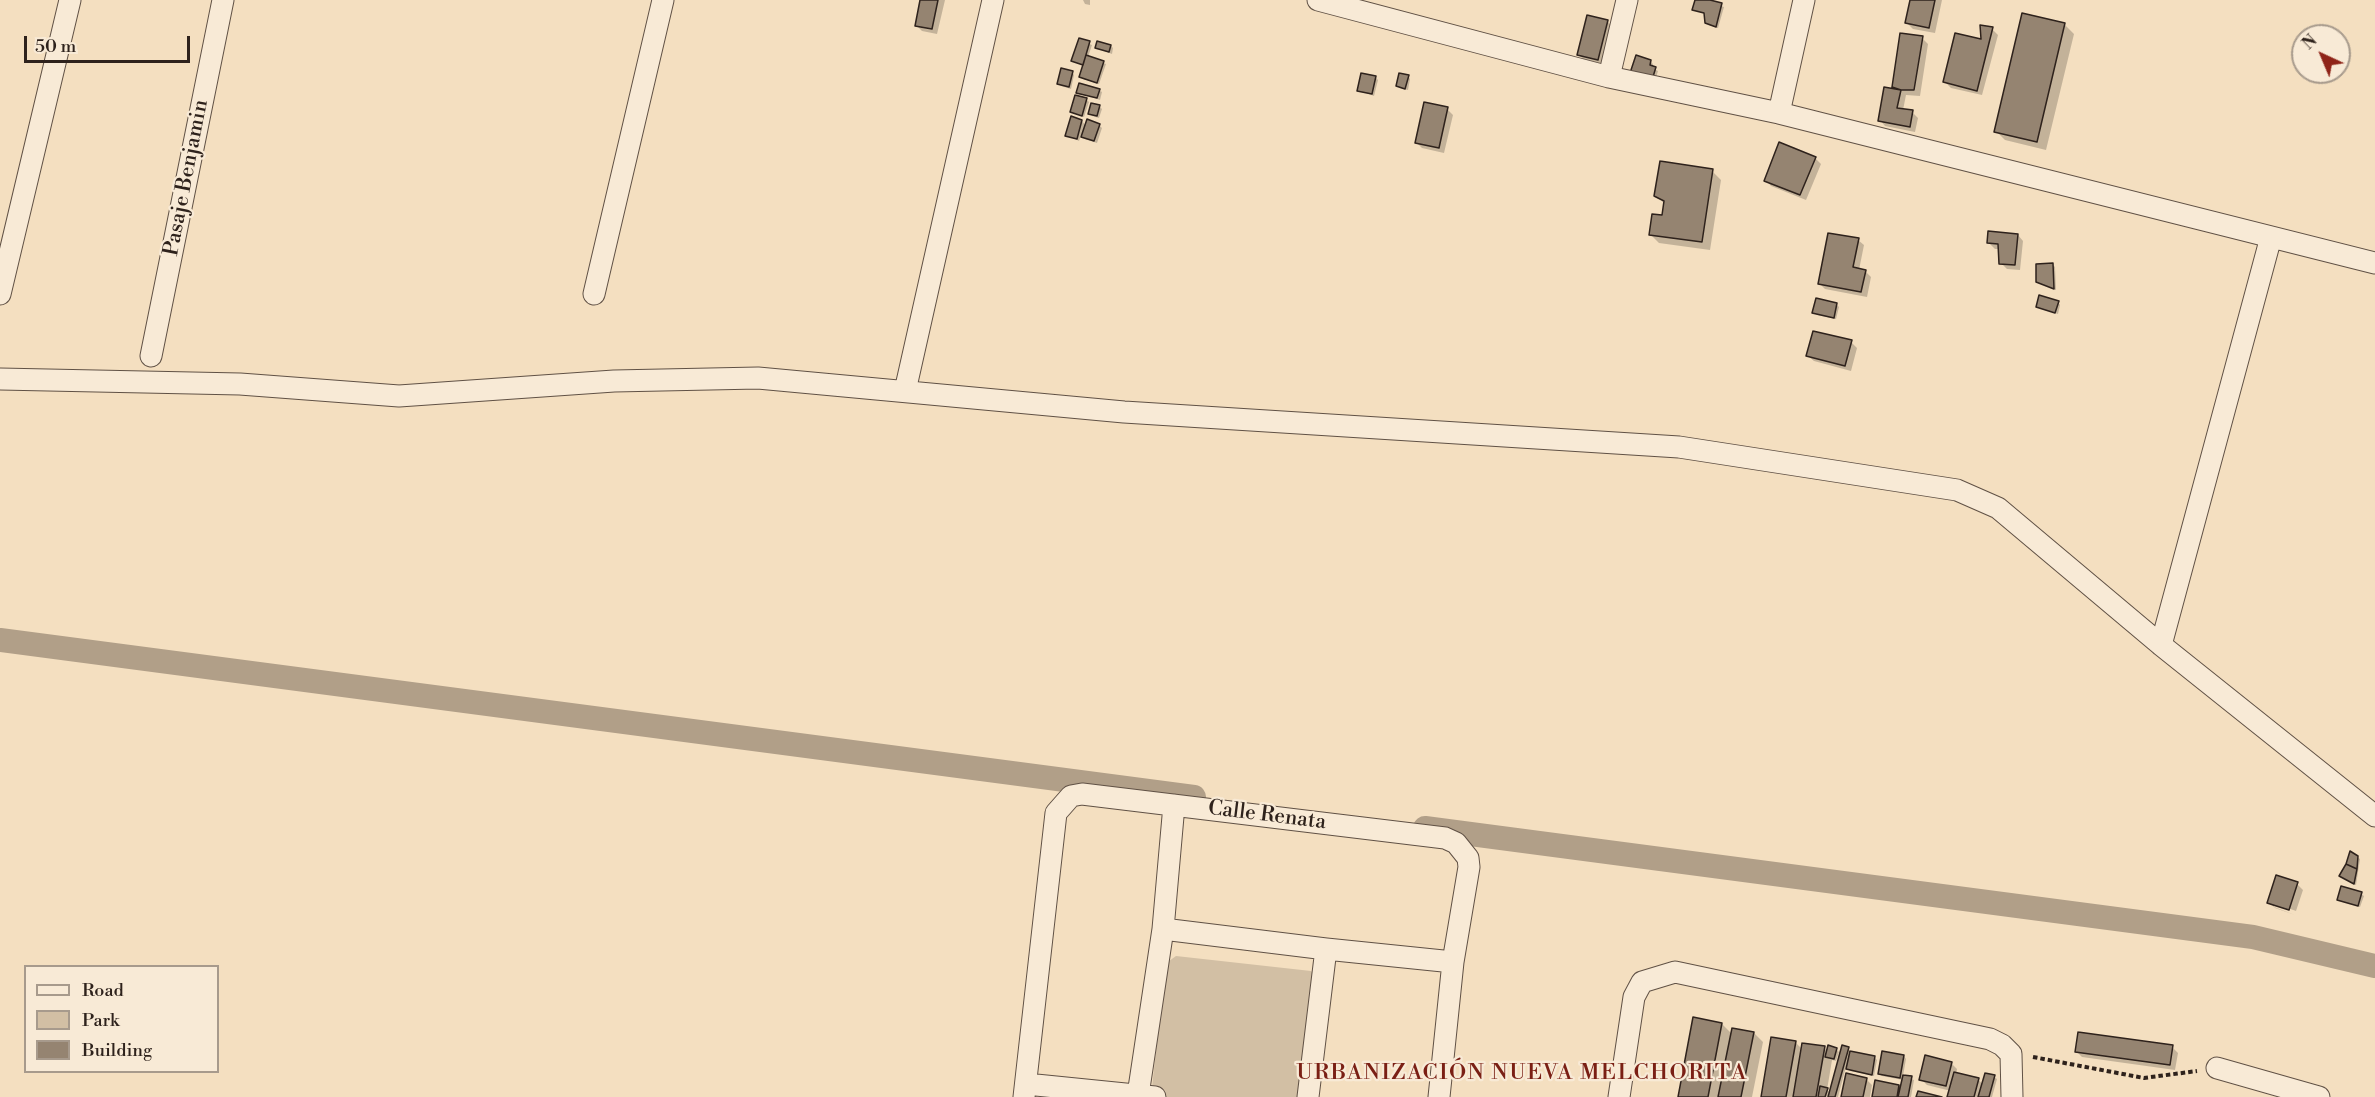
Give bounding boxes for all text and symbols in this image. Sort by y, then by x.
scale bar [27,24,194,62]
north arrow [2291,24,2351,84]
text: N [2298,31,2321,54]
text: 50 m [35,35,76,58]
street label: Pasaje Benjamin [159,98,215,258]
street label: Calle Renata [1206,796,1328,836]
legend [24,965,219,1073]
text: Road [82,979,124,1002]
text: Park [82,1009,119,1032]
text: Building [82,1039,152,1062]
district label: URBANIZACIÓN NUEVA MELCHORITA [1296,1061,1748,1087]

